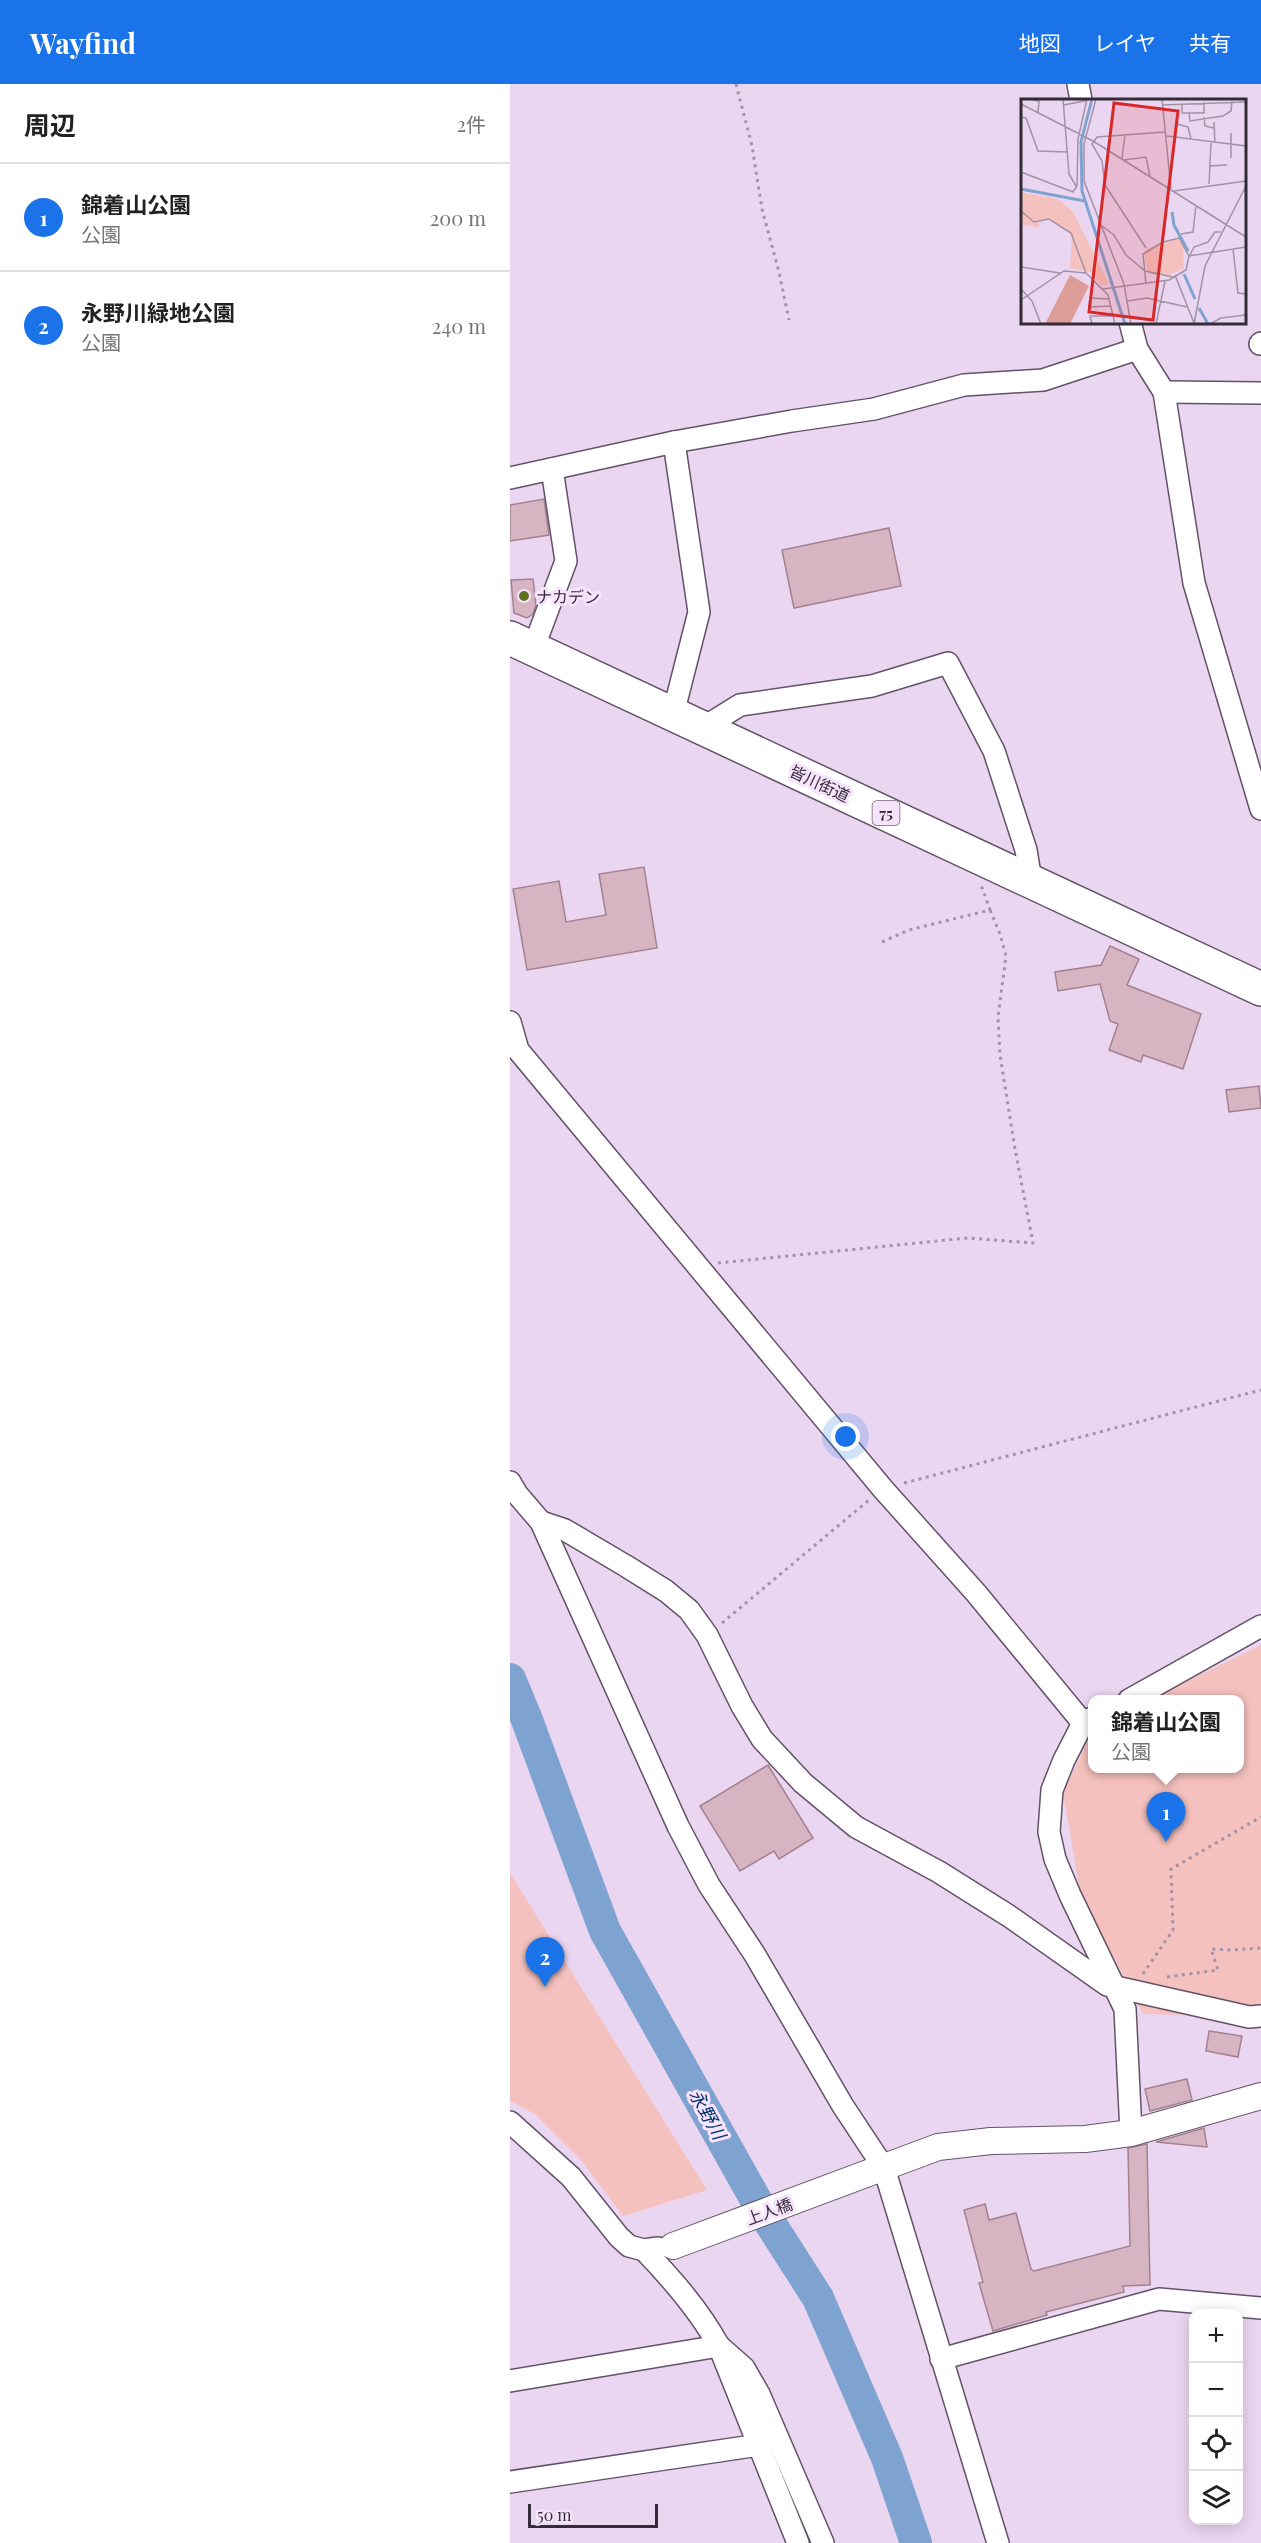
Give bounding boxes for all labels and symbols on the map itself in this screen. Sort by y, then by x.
inset map [1021,99,1246,324]
place label: ナカデン [536,586,600,607]
marker: ナカデン [517,589,531,603]
street label: 皆川街道 [787,760,853,806]
road number: 75 [872,801,899,825]
your location [831,1422,860,1451]
pin: 1 [1146,1792,1186,1842]
pin: 2 [525,1938,564,1987]
water label: 永野川 [684,2085,733,2145]
street label: 上人橋 [743,2193,795,2229]
scale bar [528,2501,658,2528]

